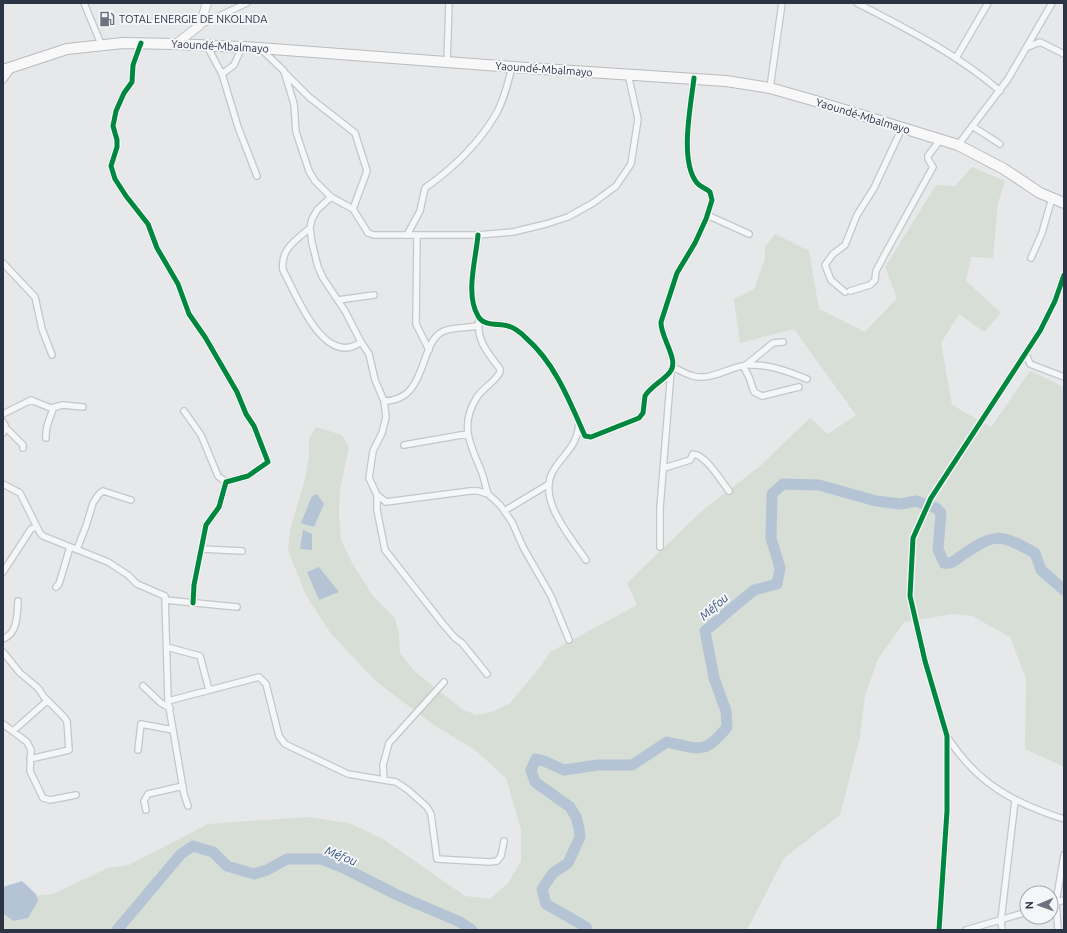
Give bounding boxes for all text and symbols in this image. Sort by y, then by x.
fuel station icon: TOTAL ENERGIE DE NKOLNDA [98,10,116,28]
place label: TOTAL ENERGIE DE NKOLNDA [119,13,268,25]
street label: Yaoundé-Mbalmayo [171,37,269,55]
street label: Yaoundé-Mbalmayo [495,60,593,78]
street label: Yaoundé-Mbalmayo [815,96,911,136]
water label: Méfou [697,590,731,623]
water label: Méfou [323,843,360,868]
north arrow [1019,885,1059,925]
text: N [1023,901,1035,910]

